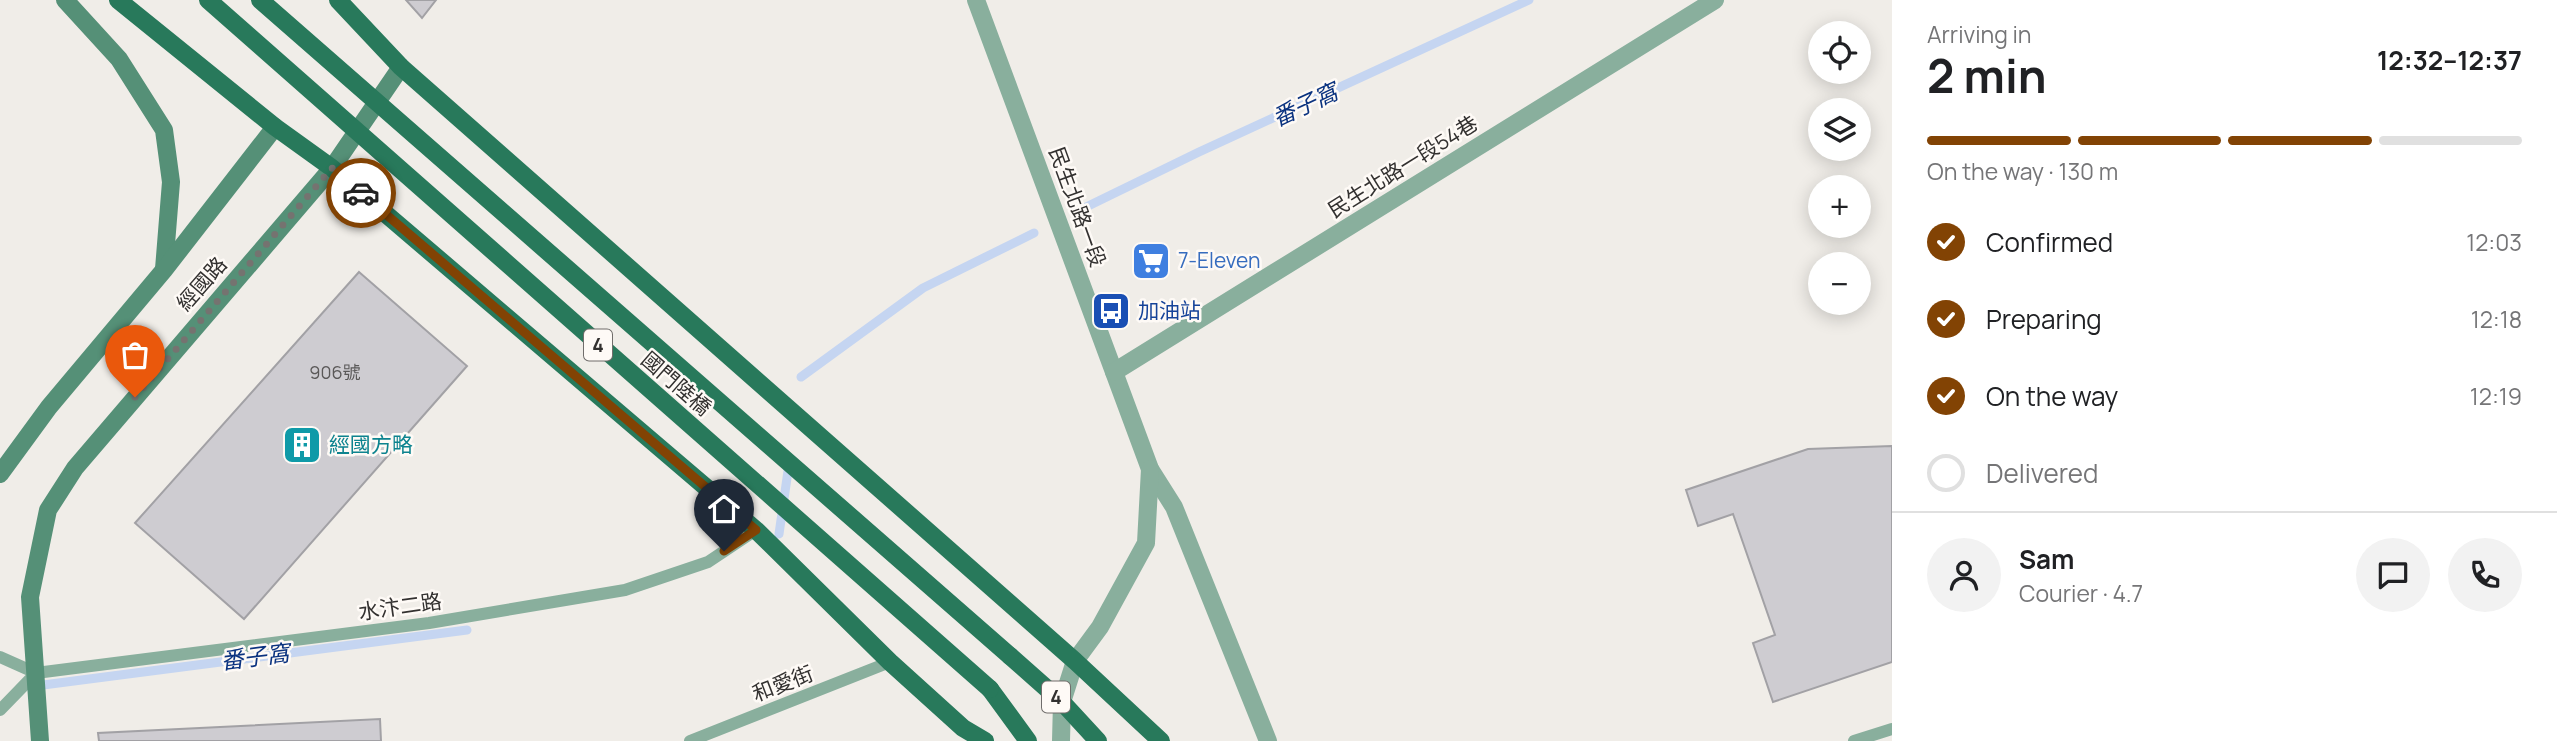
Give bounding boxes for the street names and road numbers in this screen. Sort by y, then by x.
street label: 民生北路一段54巷 [1322,109,1483,223]
street label: 民生北路一段 [1043,143,1113,271]
street label: 經國路 [170,250,232,316]
road number: 4 [584,330,612,360]
street label: 國門陸橋 [636,345,718,421]
street label: 水汴二路 [356,586,443,626]
street label: 和愛街 [748,659,817,707]
road number: 4 [1042,682,1070,712]

